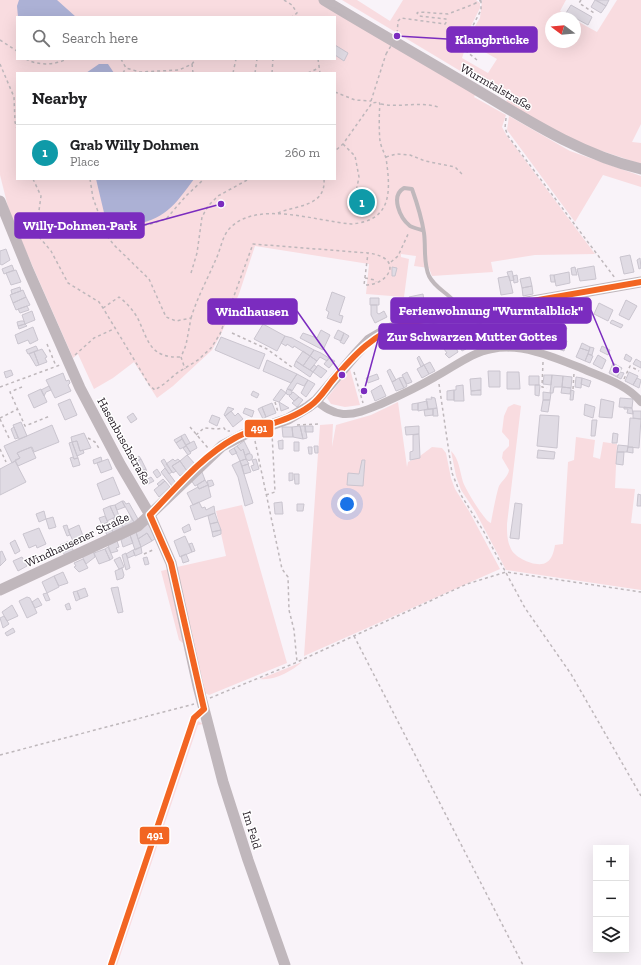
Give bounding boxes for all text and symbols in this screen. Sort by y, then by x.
north arrow [545,12,581,48]
search box [16,16,336,60]
icon: search [30,27,52,49]
callout: Klangbrücke [447,27,537,52]
text: Search here [62,29,138,47]
text: Klangbrücke [455,32,530,47]
street label: Wurmtalstraße [458,61,535,113]
text: Nearby [32,88,87,108]
text: Grab Willy Dohmen [70,136,199,154]
text: 1 [42,145,48,160]
text: 260 m [285,145,320,160]
text: Place [70,154,99,169]
pin: 1 [349,187,375,217]
callout: Willy-Dohmen-Park [15,213,144,238]
text: Willy-Dohmen-Park [23,218,137,233]
callout: Ferienwohnung "Wurmtalblick" [391,298,591,323]
callout: Windhausen [208,299,297,324]
text: Ferienwohnung "Wurmtalblick" [399,303,583,318]
text: Windhausen [215,304,289,319]
callout: Zur Schwarzen Mutter Gottes [379,324,566,349]
text: Zur Schwarzen Mutter Gottes [387,329,557,344]
street label: Hasenbuschstraße [94,395,154,487]
line badge: 491 [244,419,274,438]
text: 491 [251,422,268,435]
your location [337,494,357,514]
street label: Windhausener Straße [23,510,132,570]
street label: Im Feld [240,809,264,851]
line badge: 491 [139,826,170,845]
text: 491 [147,829,164,842]
map controls [593,845,629,953]
button: + [593,845,629,881]
button: − [593,881,629,917]
button: layers [593,917,629,953]

